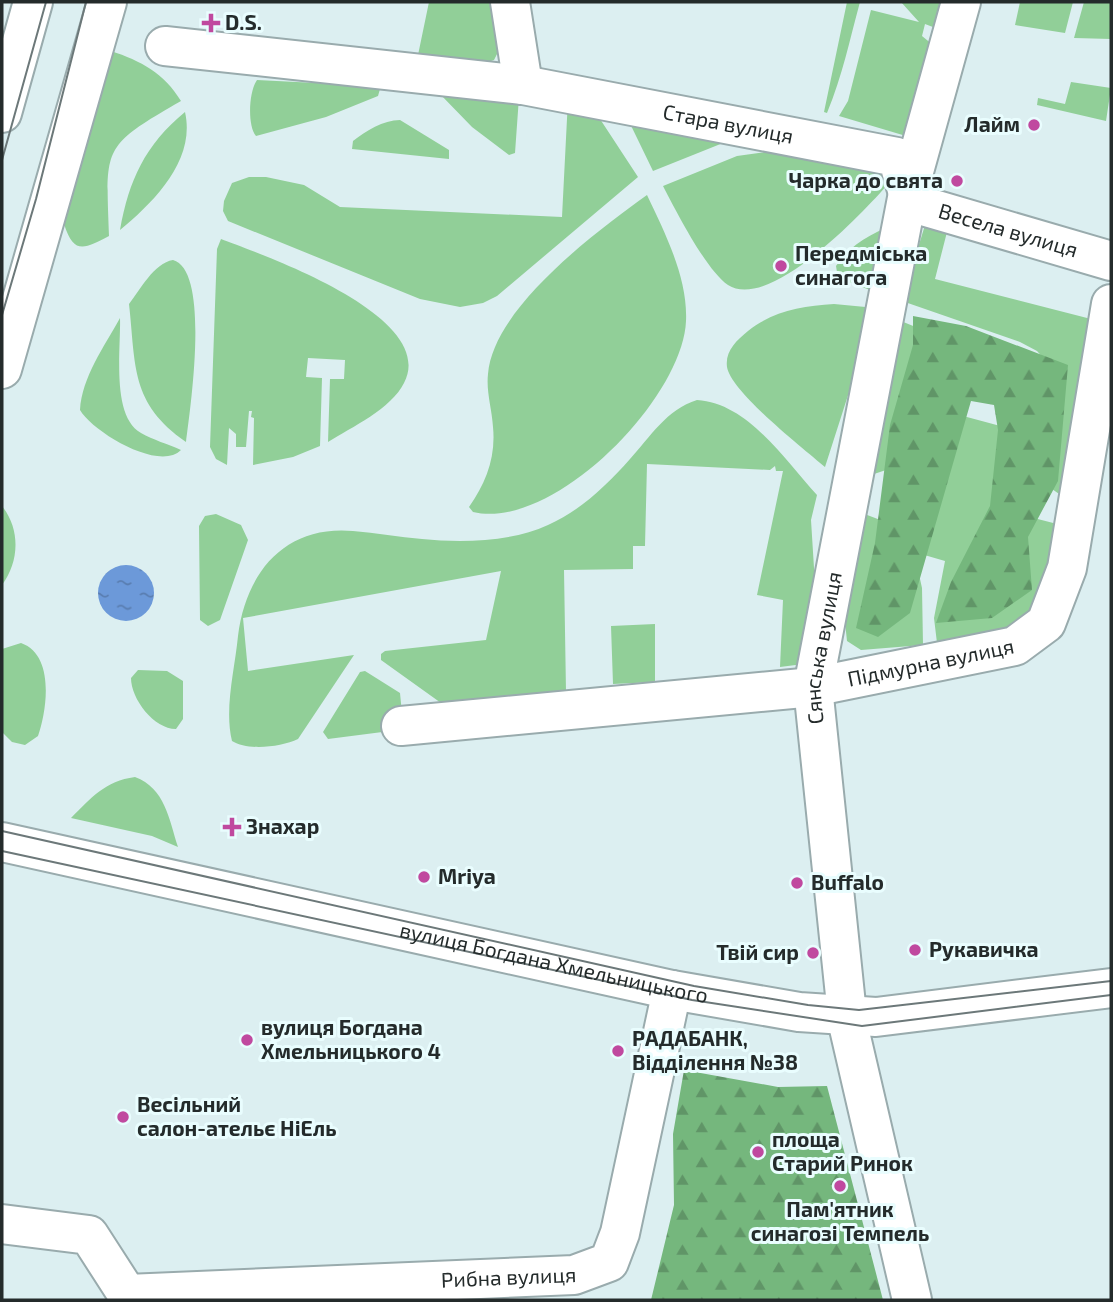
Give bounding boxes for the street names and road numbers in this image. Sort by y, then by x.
street label: Стара вулиця [661,98,796,148]
street label: Весела вулиця [936,197,1081,262]
street label: Сянська вулиця [799,569,846,726]
street label: Підмурна вулиця [845,633,1016,691]
street label: вулиця Богдана Хмельницького [398,916,710,1007]
street label: Рибна вулиця [440,1261,577,1292]

